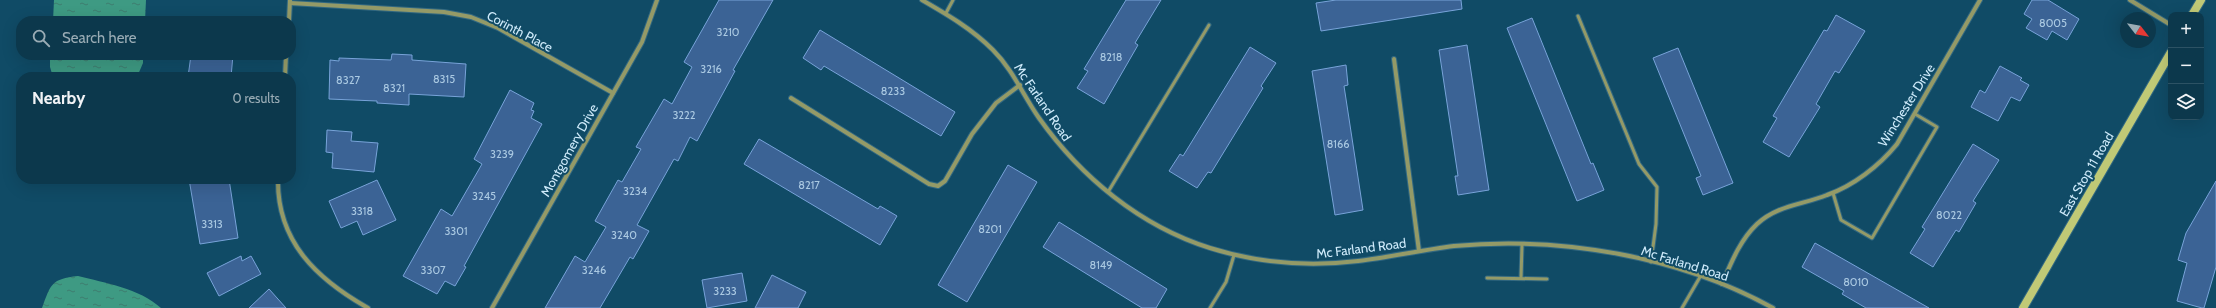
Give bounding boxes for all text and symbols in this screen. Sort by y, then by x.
street label: Corinth Place [484,7,556,55]
north arrow [2120,12,2156,48]
map controls [2168,12,2204,120]
button: + [2168,12,2204,48]
search box [16,16,296,60]
house number: 8005 [2039,16,2067,30]
house number: 3210 [717,25,740,39]
icon: search [30,27,52,49]
text: Search here [62,29,137,47]
button: − [2168,48,2204,84]
house number: 8218 [1100,50,1122,64]
street label: Mc Farland Road [1011,60,1075,144]
street label: Winchester Drive [1874,60,1938,149]
house number: 3216 [700,62,722,76]
house number: 8315 [433,72,455,86]
house number: 8327 [336,73,360,87]
house number: 8321 [383,81,405,95]
house number: 8233 [881,84,905,98]
button: layers [2168,84,2204,120]
text: Nearby [32,88,85,108]
text: 0 results [232,90,280,106]
street label: Montgomery Drive [537,101,601,199]
house number: 3222 [672,108,696,122]
street label: East Stop 11 Road [2055,129,2117,219]
house number: 8166 [1327,137,1349,151]
house number: 3239 [490,147,514,161]
house number: 8217 [798,178,820,192]
house number: 3234 [623,184,648,198]
house number: 3245 [472,189,496,203]
house number: 3318 [351,204,373,218]
house number: 8022 [1936,208,1962,222]
house number: 3313 [201,217,223,231]
house number: 8201 [978,222,1002,236]
house number: 3301 [444,224,468,238]
house number: 3240 [611,228,637,242]
street label: Mc Farland Road [1315,235,1407,261]
street label: Mc Farland Road [1639,242,1731,284]
house number: 8149 [1090,258,1112,272]
house number: 3307 [421,263,446,277]
house number: 3246 [582,263,606,277]
house number: 8010 [1843,275,1869,289]
house number: 3233 [713,284,737,298]

